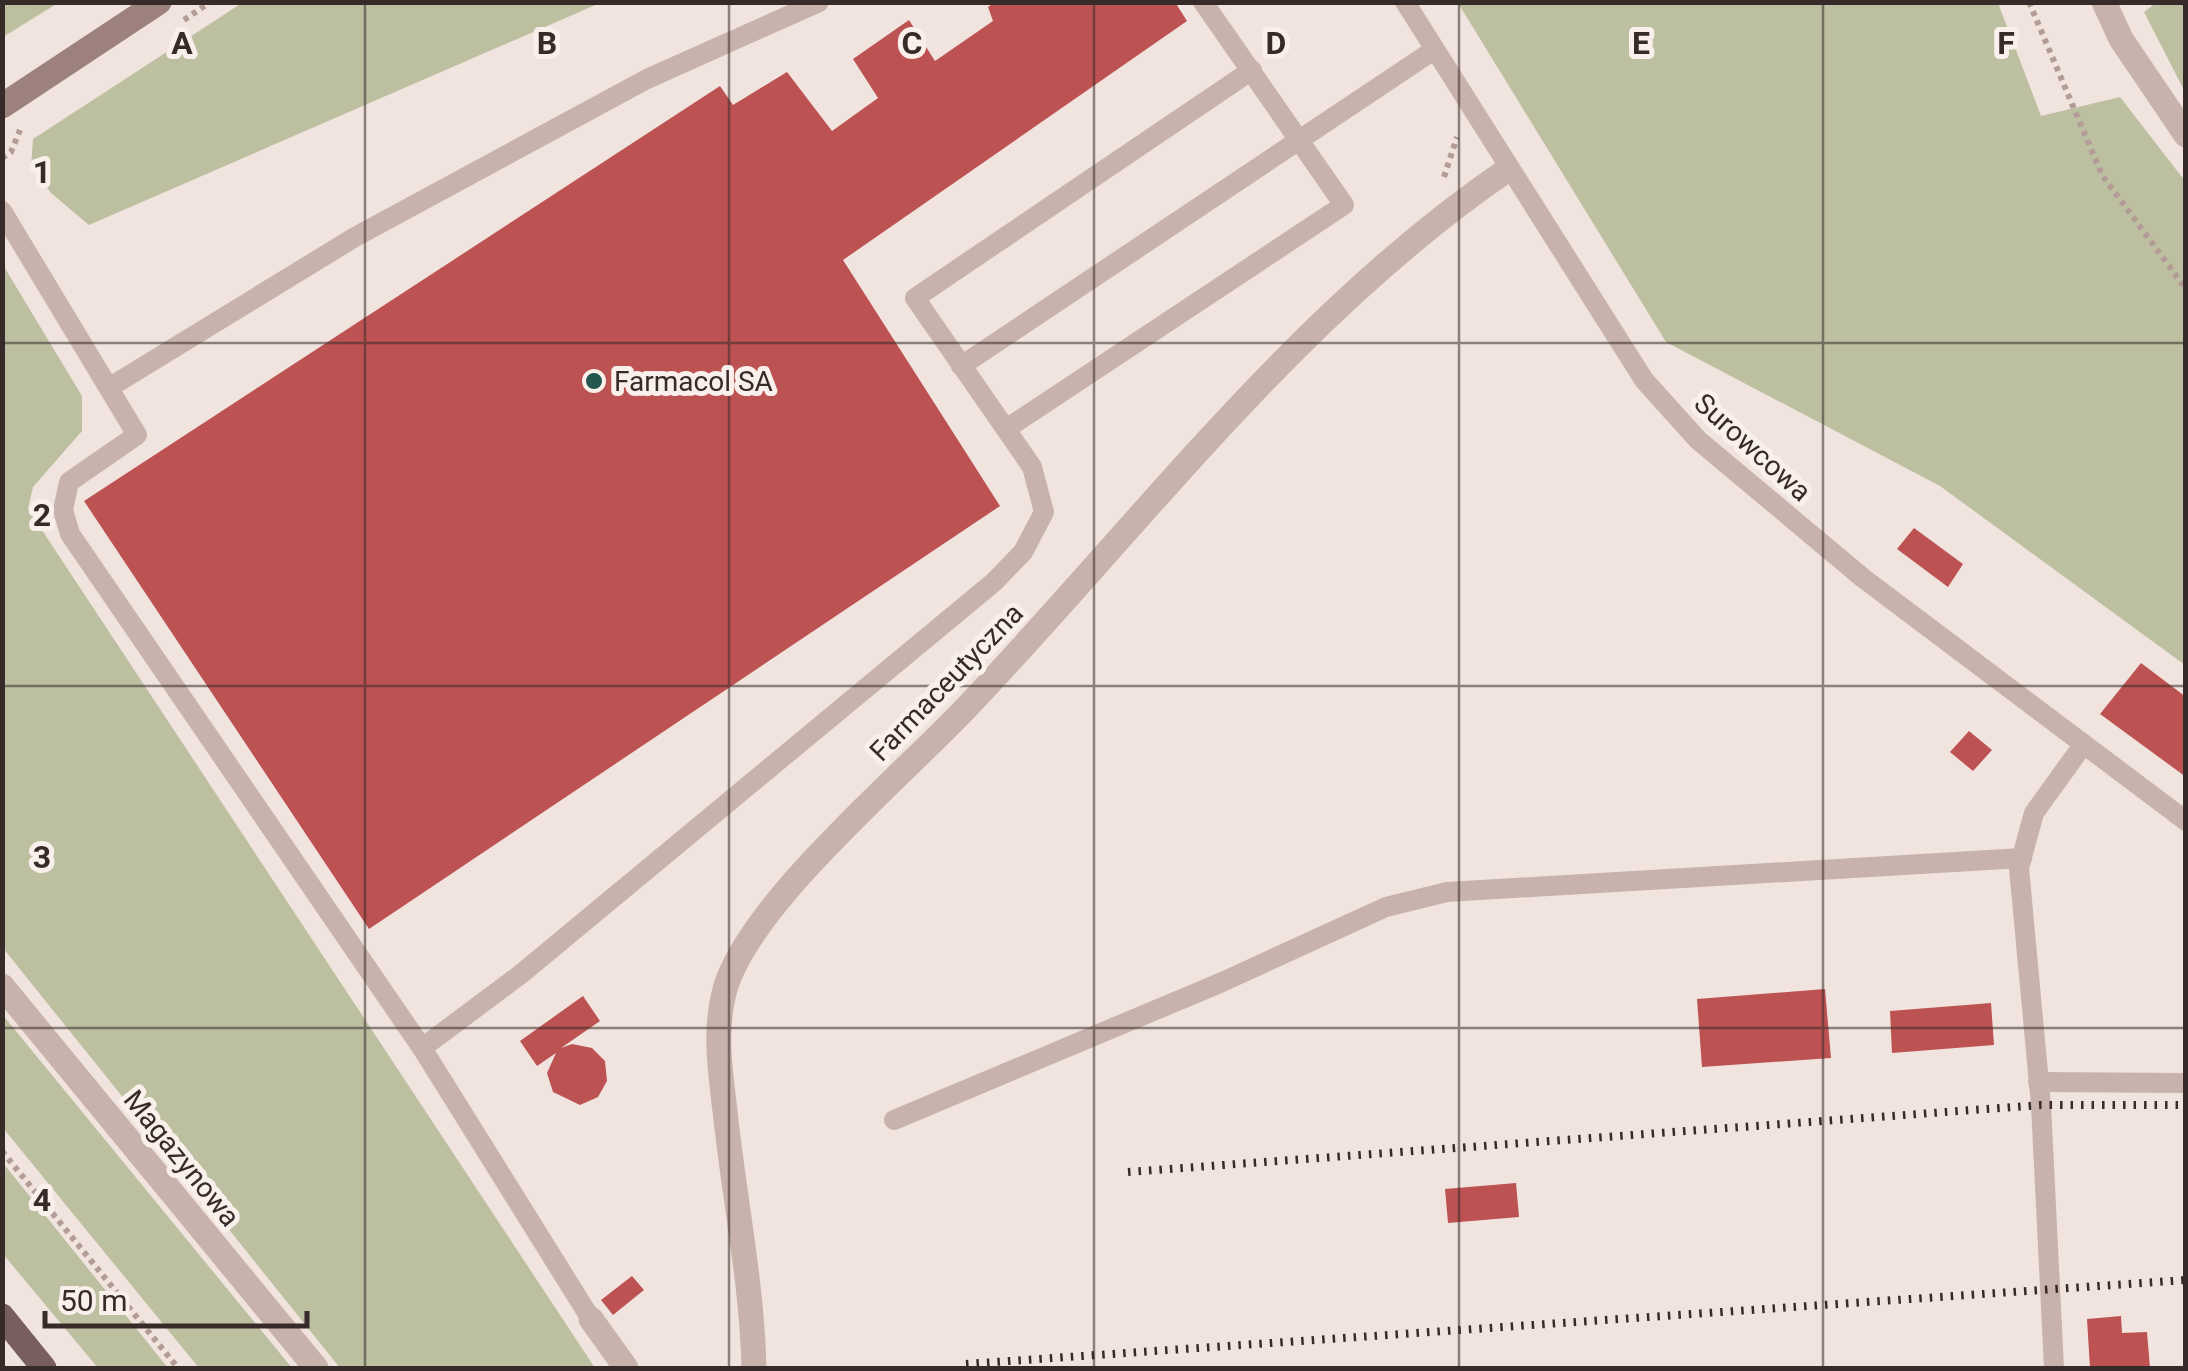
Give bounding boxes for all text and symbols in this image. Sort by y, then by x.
text: A [171,24,193,62]
text: B [537,24,557,62]
text: C [902,24,922,62]
text: D [1266,24,1286,62]
text: E [1632,24,1650,62]
text: F [1997,24,2015,62]
text: 1 [33,153,51,191]
place label: Farmacol SA [614,365,773,398]
marker: Farmacol SA [583,370,605,392]
street label: Surowcowa [1688,387,1818,508]
text: 2 [33,496,51,534]
street label: Farmaceutyczna [863,597,1030,768]
text: 3 [33,838,51,876]
street label: Magazynowa [117,1084,247,1233]
text: 4 [33,1181,51,1219]
scale bar [45,1266,308,1328]
text: 50 m [60,1283,127,1318]

